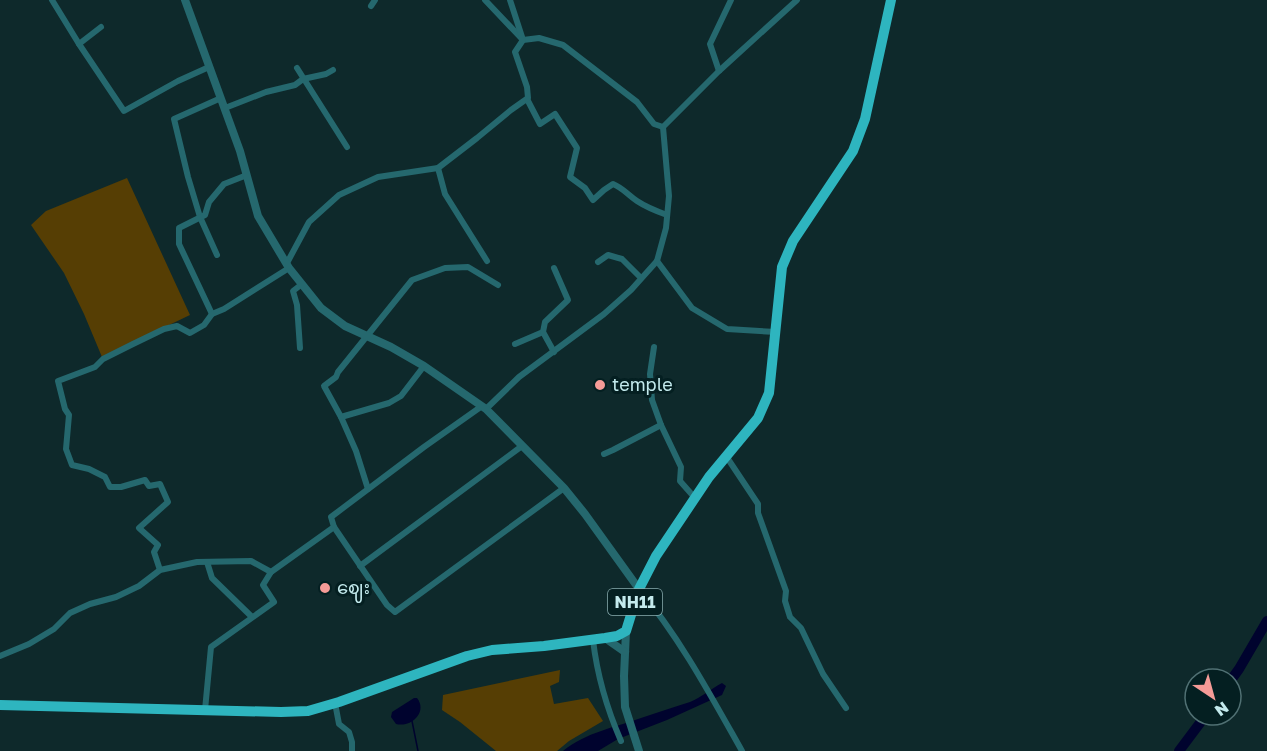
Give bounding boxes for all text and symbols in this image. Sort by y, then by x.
place label: temple [612,373,673,395]
marker: temple [593,378,607,392]
place label: ဈေး [337,576,370,603]
marker: ဈေး [318,581,332,595]
road number: NH11 [608,589,662,615]
north arrow [1183,667,1243,727]
text: N [1211,697,1233,721]

